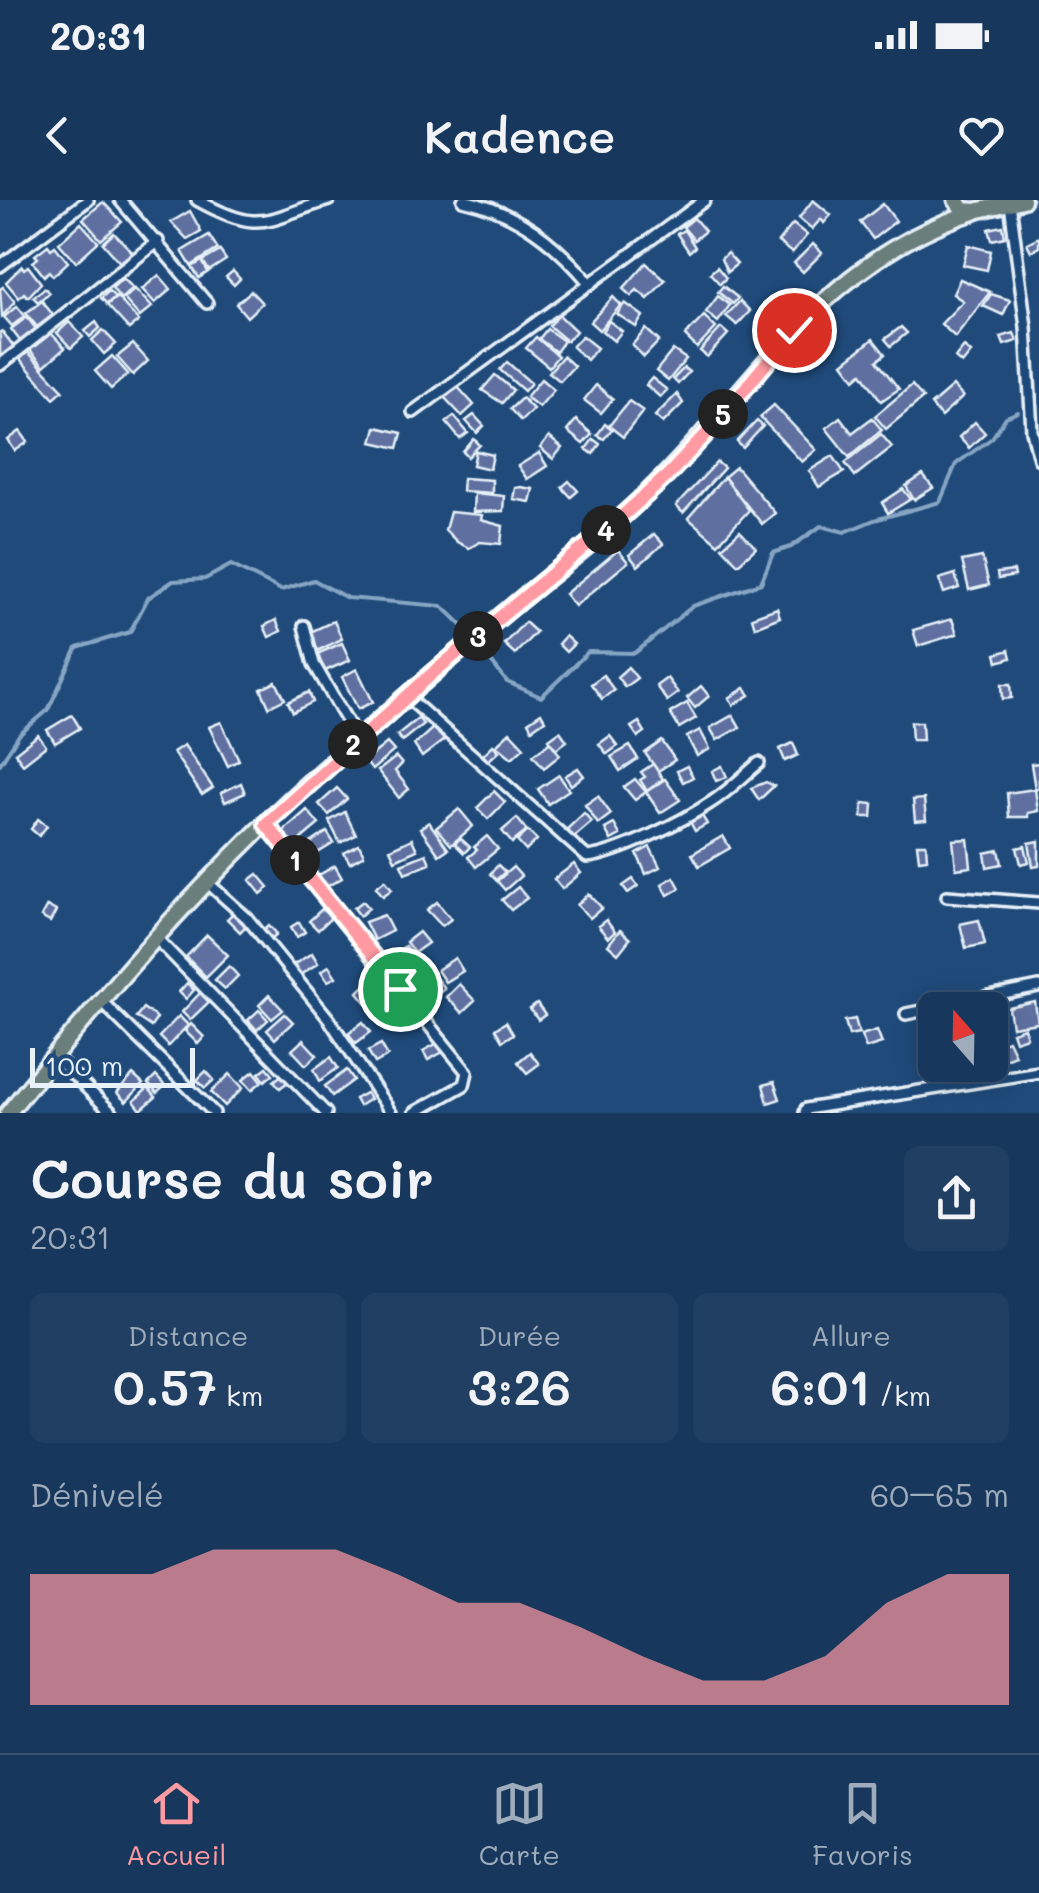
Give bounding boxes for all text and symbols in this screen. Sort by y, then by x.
text: 20:31 [50,10,147,60]
text: Kadence [424,106,615,164]
icon: back [30,108,85,163]
icon: heart [954,108,1009,163]
pin [752,288,837,373]
icon: check [767,303,822,358]
pin: 5 [698,389,748,439]
text: 5 [715,396,731,432]
pin: 4 [581,505,631,555]
text: 4 [597,512,615,548]
pin: 3 [453,611,503,661]
text: 3 [470,618,486,654]
pin: 2 [328,719,378,769]
text: 2 [345,726,361,762]
pin: 1 [270,835,320,885]
text: 1 [289,842,301,878]
pin [358,947,443,1032]
icon: arrive [373,962,428,1017]
north arrow [918,992,1008,1082]
map controls [918,992,1008,1082]
scale bar [30,1043,195,1088]
text: 100 m [45,1047,123,1083]
text: Course du soir [30,1141,434,1213]
button: share [904,1146,1009,1251]
text: 20:31 [30,1215,111,1257]
text: Distance [128,1317,248,1353]
text: Durée [478,1317,561,1353]
text: Allure [811,1317,891,1353]
text: 0.57 [113,1353,217,1419]
text: 3:26 [468,1353,571,1419]
text: 6:01 [770,1353,870,1419]
text: km [217,1377,263,1413]
text: /km [870,1377,931,1413]
text: Dénivelé [30,1473,164,1515]
text: 60–65 m [870,1473,1009,1515]
tab: Accueil [126,1776,227,1872]
tab: Carte [479,1776,560,1872]
tab: Favoris [812,1776,913,1872]

